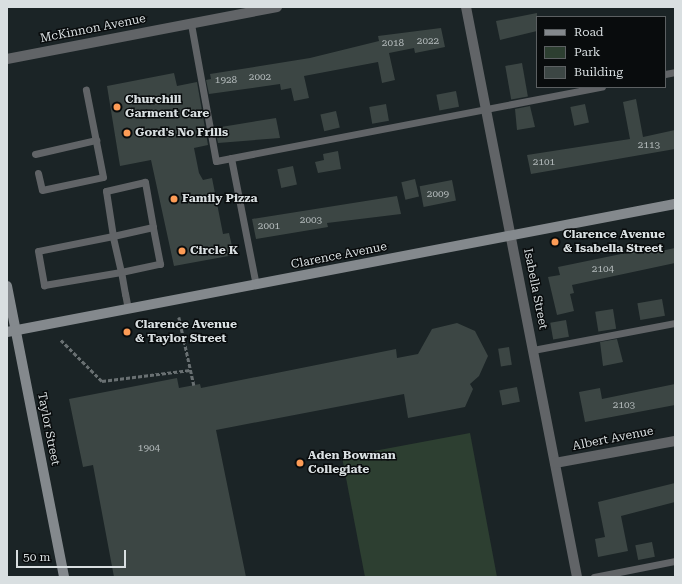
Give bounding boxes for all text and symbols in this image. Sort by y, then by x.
street label: McKinnon Avenue [39,12,147,46]
legend [536,16,666,88]
text: Road [574,25,603,39]
house number: 2022 [417,35,439,47]
house number: 2018 [382,37,404,49]
text: Park [574,45,600,59]
text: Building [574,65,623,79]
house number: 2002 [249,71,271,83]
house number: 1928 [215,74,237,86]
place label: Churchill Garment Care [125,93,209,121]
marker: Churchill Garment Care [112,102,122,112]
place label: Gord's No Frills [135,126,228,140]
marker: Gord's No Frills [122,128,132,138]
house number: 2113 [638,139,660,151]
house number: 2101 [533,156,555,168]
house number: 2009 [427,188,449,200]
place label: Family Pizza [182,192,257,206]
marker: Family Pizza [169,194,179,204]
house number: 2003 [300,214,322,226]
house number: 2001 [258,220,280,232]
place label: Clarence Avenue & Isabella Street [563,228,665,256]
marker: Clarence Avenue & Isabella Street [550,237,560,247]
street label: Clarence Avenue [290,240,388,272]
place label: Circle K [190,244,238,258]
marker: Circle K [177,246,187,256]
street label: Isabella Street [520,247,550,331]
house number: 2104 [592,263,614,275]
place label: Clarence Avenue & Taylor Street [135,318,237,346]
marker: Clarence Avenue & Taylor Street [122,327,132,337]
street label: Taylor Street [34,391,62,467]
house number: 2103 [613,399,635,411]
street label: Albert Avenue [571,424,655,454]
house number: 1904 [138,442,160,454]
place label: Aden Bowman Collegiate [308,449,396,477]
marker: Aden Bowman Collegiate [295,458,305,468]
scale bar [18,542,128,568]
text: 50 m [23,550,50,564]

